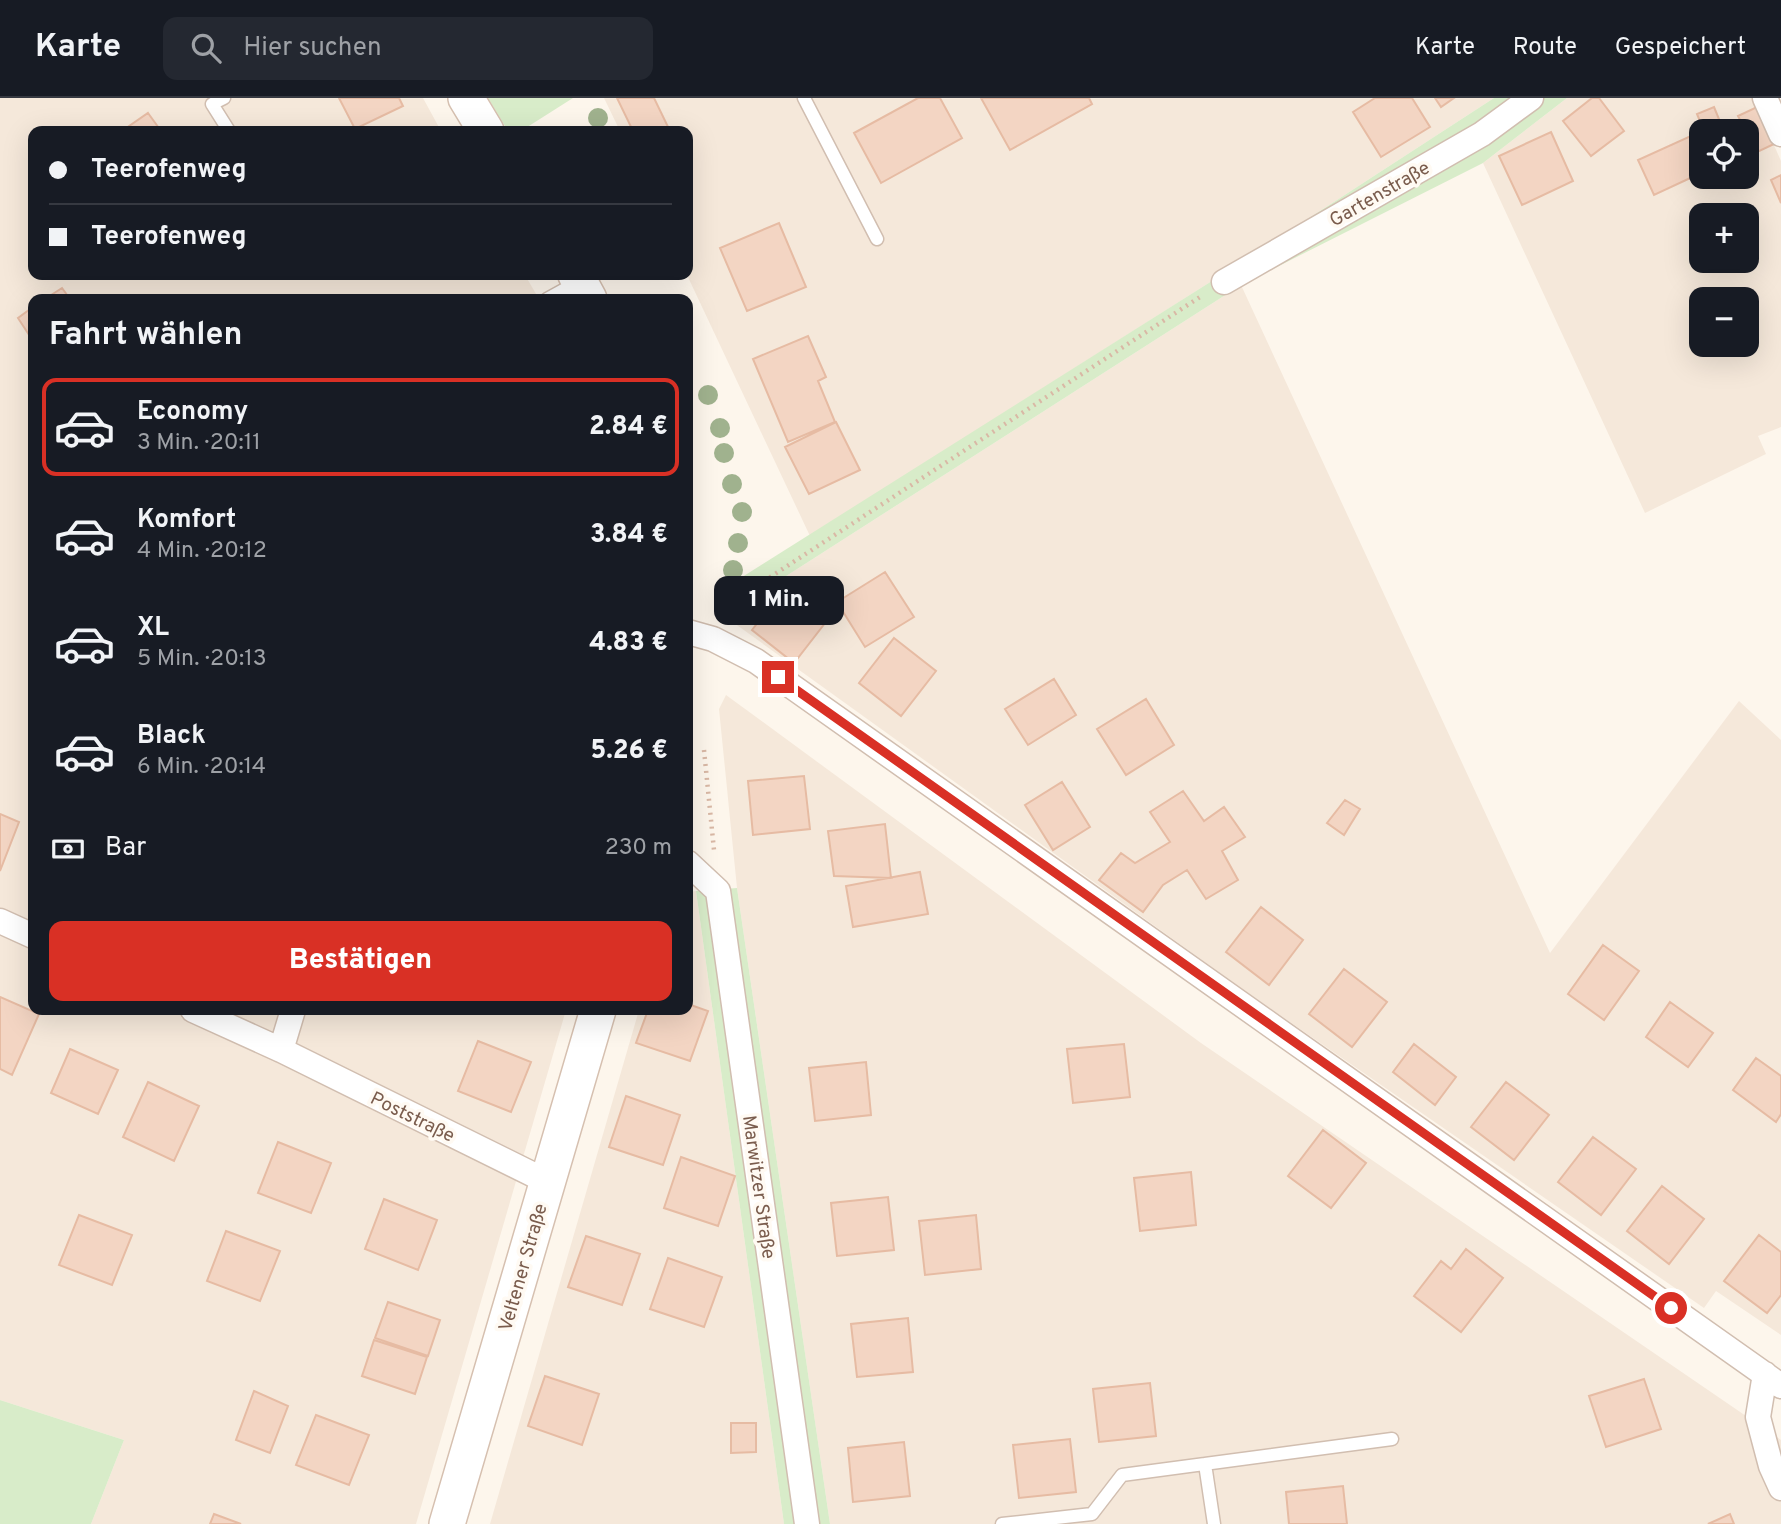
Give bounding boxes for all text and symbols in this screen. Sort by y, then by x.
search box [163,17,653,80]
text: Karte [35,27,121,69]
icon: search [187,29,225,67]
text: Hier suchen [243,32,382,65]
text: Karte [1415,33,1475,63]
text: Route [1513,33,1577,63]
text: Gespeichert [1615,33,1746,63]
map controls [1689,119,1759,357]
button: locate [1689,119,1759,189]
text: Teerofenweg [91,154,247,187]
street label: Gartenstraße [1326,156,1434,233]
button: + [1689,203,1759,273]
text: Teerofenweg [91,221,247,254]
button: − [1689,287,1759,357]
text: Fahrt wählen [49,316,242,356]
icon: car [53,396,116,459]
text: Economy [137,396,248,429]
text: 2.84 € [589,411,668,444]
text: 3 Min. · 20:11 [137,429,261,458]
icon: car [53,504,116,567]
text: Komfort [137,504,236,537]
text: 3.84 € [590,519,668,552]
text: 4 Min. · 20:12 [137,537,267,566]
callout: 1 Min. [713,575,843,624]
text: 1 Min. [749,586,809,615]
icon: car [53,612,116,675]
text: XL [137,612,169,645]
text: 4.83 € [589,627,668,660]
text: 5 Min. · 20:13 [137,645,267,674]
route end [762,661,794,693]
icon: car [53,720,116,783]
text: Black [137,720,206,753]
text: 5.26 € [590,735,668,768]
text: 6 Min. · 20:14 [137,753,266,782]
icon: cash [49,830,87,868]
text: Bar [105,832,146,865]
text: 230 m [605,834,672,863]
button: Bestätigen [49,921,672,1001]
street label: Poststraße [366,1087,458,1149]
street label: Marwitzer Straße [736,1114,780,1261]
street label: Veltener Straße [494,1201,554,1334]
route start [1655,1292,1687,1324]

